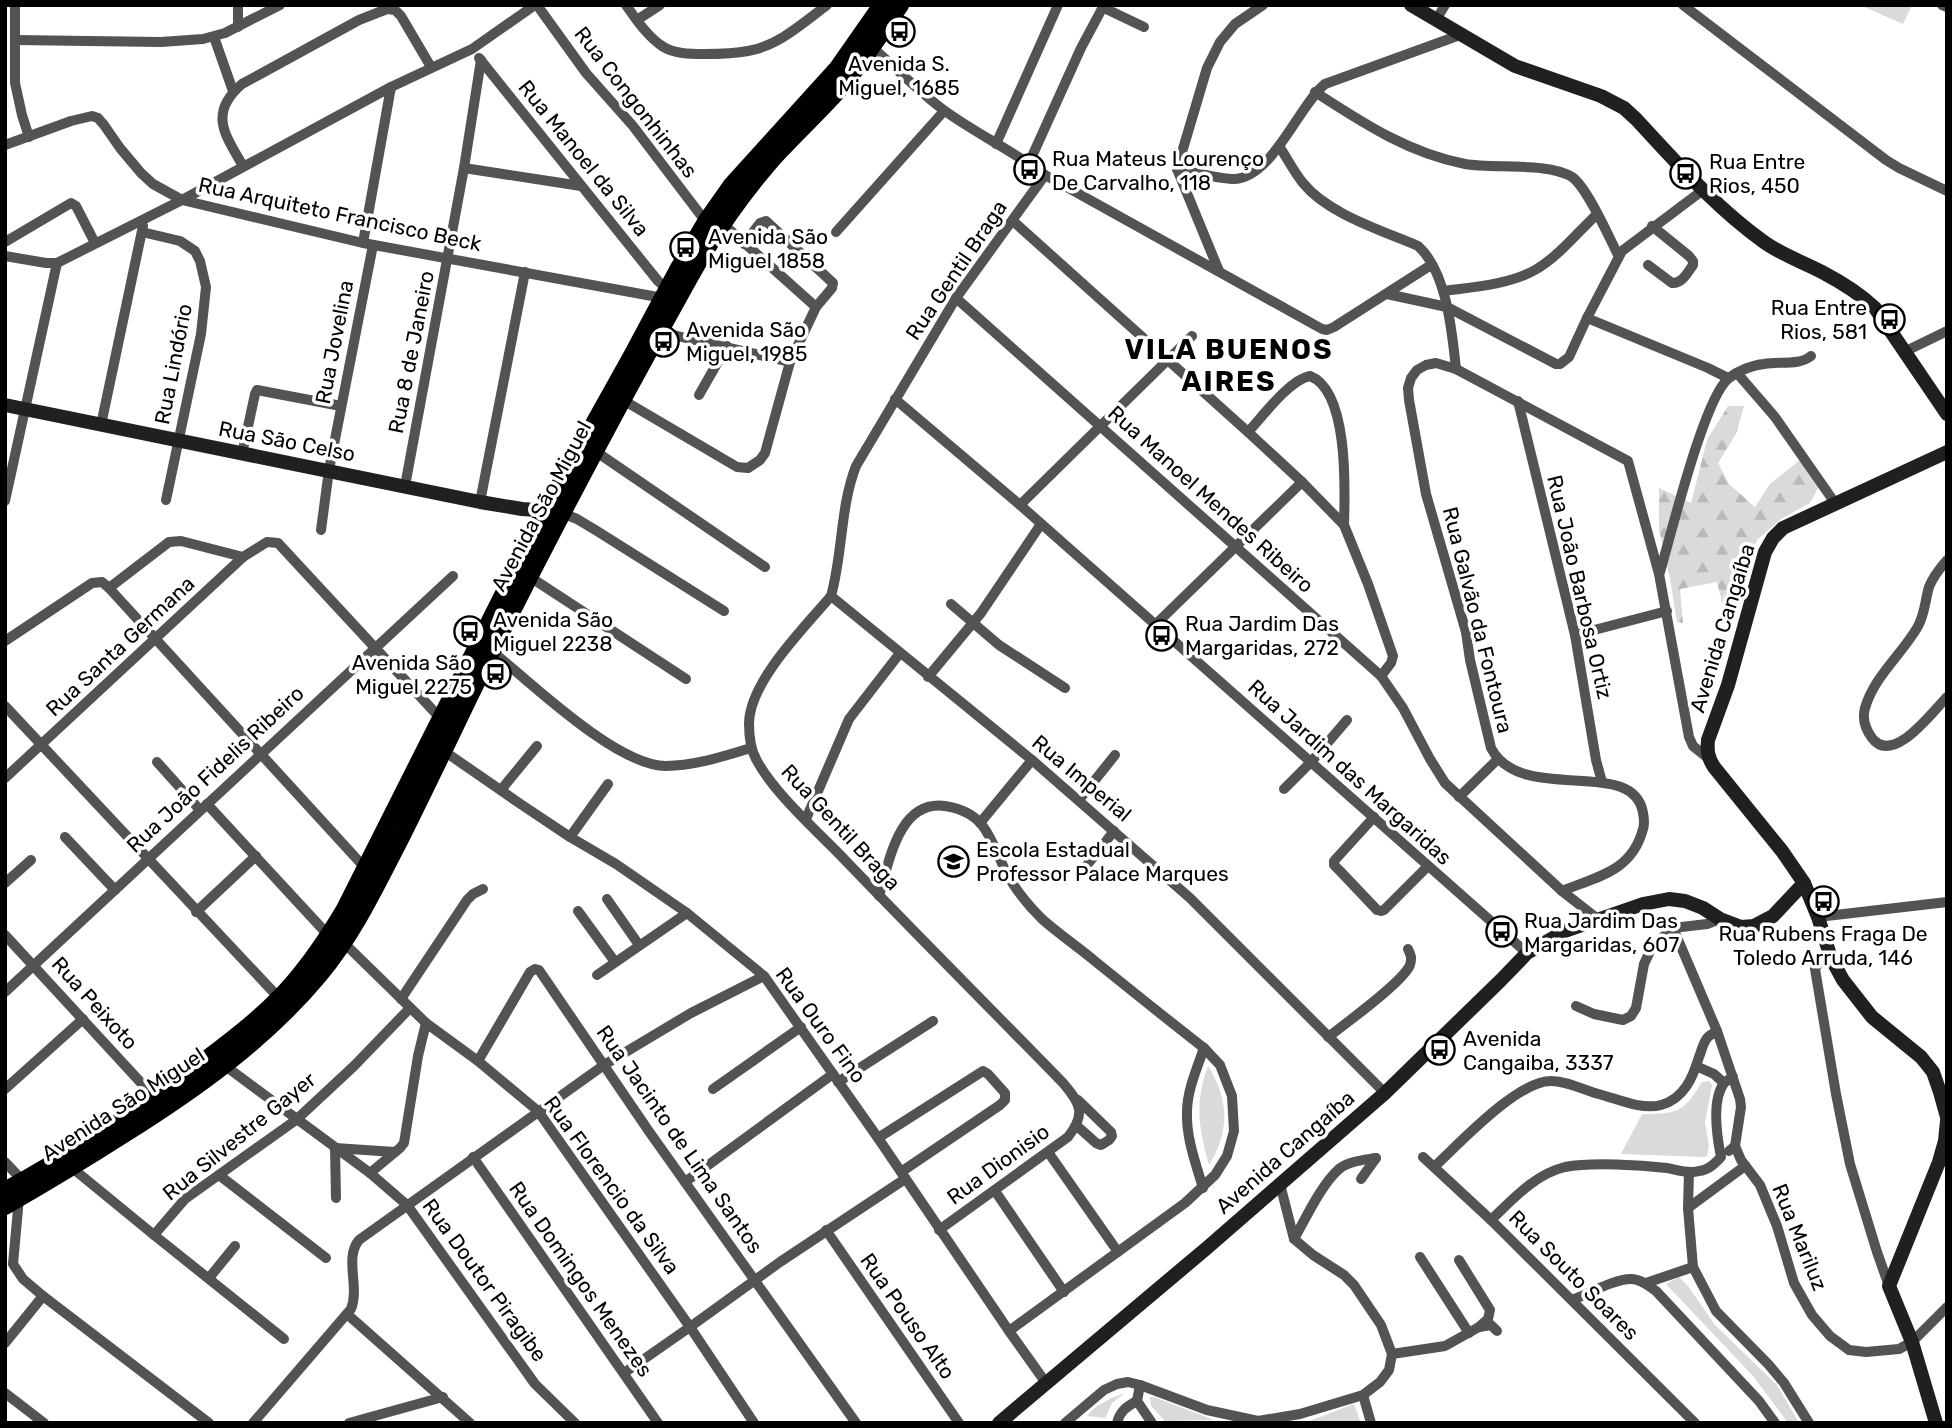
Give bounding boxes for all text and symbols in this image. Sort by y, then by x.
bus stop icon: Avenida S. Miguel, 1685 [882,14,916,48]
street label: Rua Congonhinhas [569,21,703,183]
place label: Avenida S. Miguel, 1685 [838,51,960,100]
street label: Rua Manoel da Silva [513,75,655,241]
place label: Rua Mateus Lourenço De Carvalho, 118 [1052,146,1264,195]
place label: Rua Entre Rios, 450 [1709,149,1805,198]
bus stop icon: Rua Mateus Lourenço De Carvalho, 118 [1012,153,1046,187]
bus stop icon: Rua Entre Rios, 450 [1669,156,1703,190]
street label: Rua Arquiteto Francisco Beck [196,172,484,256]
street label: Rua Gentil Braga [900,195,1012,345]
place label: Avenida São Miguel 1858 [708,224,828,273]
bus stop icon: Avenida São Miguel 1858 [668,231,702,265]
street label: Rua 8 de Janeiro [383,269,439,435]
street label: Rua Jovelina [310,278,358,406]
place label: Rua Entre Rios, 581 [1771,295,1867,344]
street label: Rua Lindório [149,302,197,426]
bus stop icon: Rua Entre Rios, 581 [1873,302,1907,336]
place label: Avenida São Miguel, 1985 [686,317,807,366]
bus stop icon: Avenida São Miguel, 1985 [646,324,680,358]
district label: VILA BUENOS AIRES [1124,333,1334,398]
street label: Rua Manoel Mendes Ribeiro [1103,400,1319,598]
street label: Rua São Celso [217,416,357,466]
street label: Avenida São Miguel [486,417,596,595]
street label: Rua João Barbosa Ortiz [1542,473,1618,701]
street label: Rua Galvão da Fontoura [1438,504,1518,736]
street label: Avenida Cangaíba [1684,541,1760,715]
street label: Rua Santa Germana [41,571,199,721]
place label: Avenida São Miguel 2238 [493,607,613,656]
place label: Rua Jardim Das Margaridas, 272 [1185,611,1339,660]
bus stop icon: Avenida São Miguel 2238 [453,614,487,648]
bus stop icon: Rua Jardim Das Margaridas, 272 [1145,618,1179,652]
place label: Avenida São Miguel 2275 [352,650,472,699]
bus stop icon: Avenida São Miguel 2275 [478,657,512,691]
street label: Rua Jardim das Margaridas [1243,674,1457,870]
street label: Rua João Fidelis Ribeiro [121,680,309,858]
street label: Rua Imperial [1027,729,1137,827]
street label: Rua Gentil Braga [776,759,906,895]
place label: Escola Estadual Professor Palace Marques [976,837,1229,886]
school or university icon: Escola Estadual Professor Palace Marques [936,844,970,878]
bus stop icon: Rua Rubens Fraga De Toledo Arruda, 146 [1806,884,1840,918]
place label: Rua Jardim Das Margaridas, 607 [1524,908,1679,957]
bus stop icon: Rua Jardim Das Margaridas, 607 [1484,915,1518,949]
place label: Rua Rubens Fraga De Toledo Arruda, 146 [1718,921,1928,970]
street label: Rua Peixoto [47,951,143,1055]
street label: Rua Ouro Fino [771,962,871,1088]
street label: Rua Jacinto de Lima Santos [592,1020,768,1258]
place label: Avenida Cangaiba, 3337 [1463,1026,1614,1075]
bus stop icon: Avenida Cangaiba, 3337 [1423,1033,1457,1067]
street label: Avenida São Miguel [37,1042,209,1166]
street label: Rua Silvestre Gayer [157,1067,321,1205]
street label: Avenida Cangaíba [1211,1085,1359,1219]
street label: Rua Florencio da Silva [539,1091,685,1279]
street label: Rua Dionisio [942,1119,1054,1209]
street label: Rua Domingos Menezes [504,1177,658,1381]
street label: Rua Mariluz [1767,1180,1833,1294]
street label: Rua Doutor Piragibe [418,1194,552,1366]
street label: Rua Souto Soares [1504,1205,1644,1345]
street label: Rua Pouso Alto [855,1248,961,1384]

